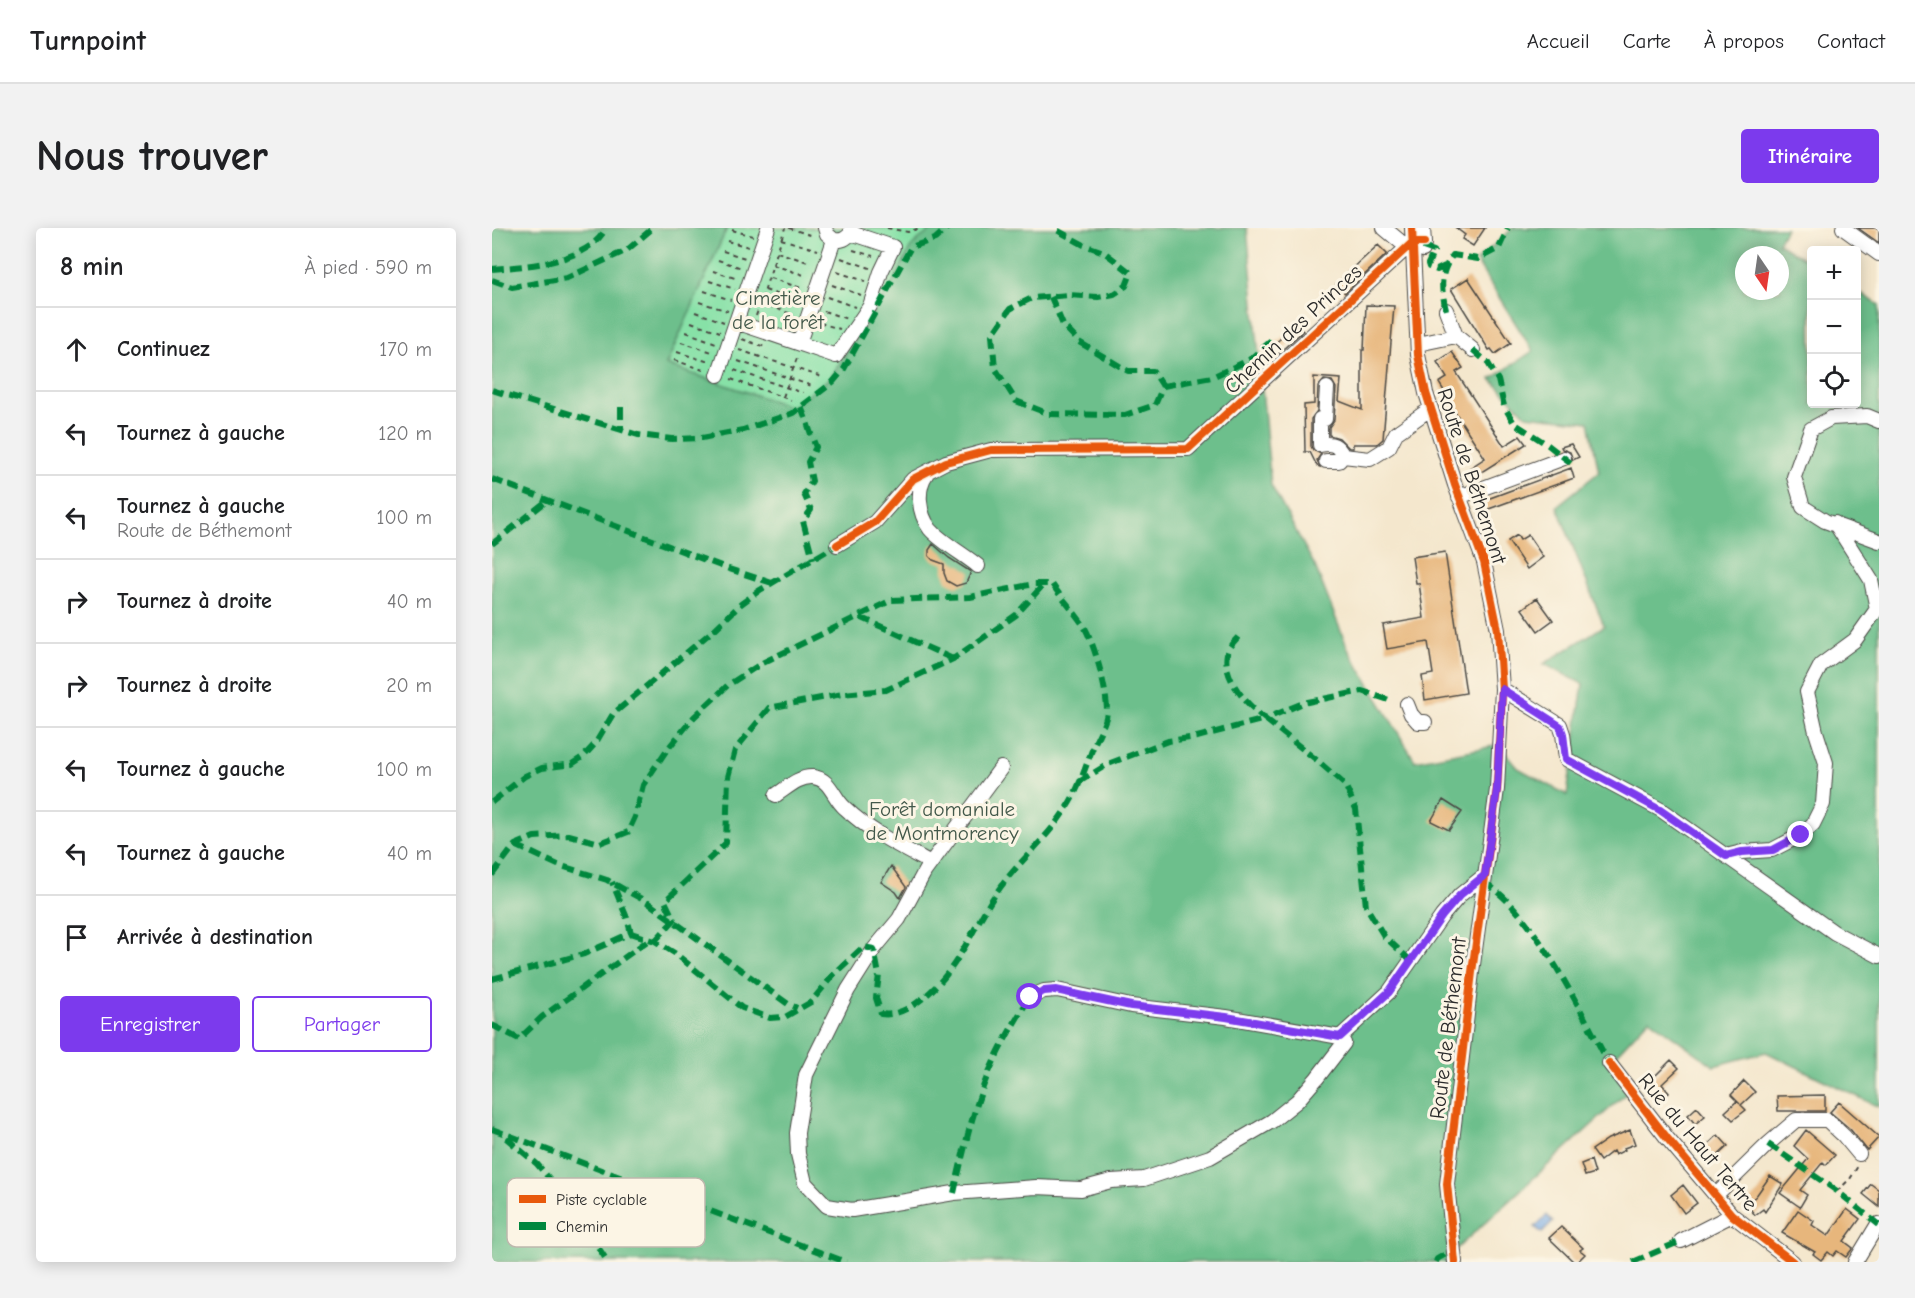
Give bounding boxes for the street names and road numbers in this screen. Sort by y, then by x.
street label: Chemin des Princes [1219,259,1367,399]
street label: Route de Béthemont [1432,385,1512,568]
street label: Route de Béthemont [1425,935,1471,1120]
street label: Rue du Haut Tertre [1634,1068,1762,1216]

